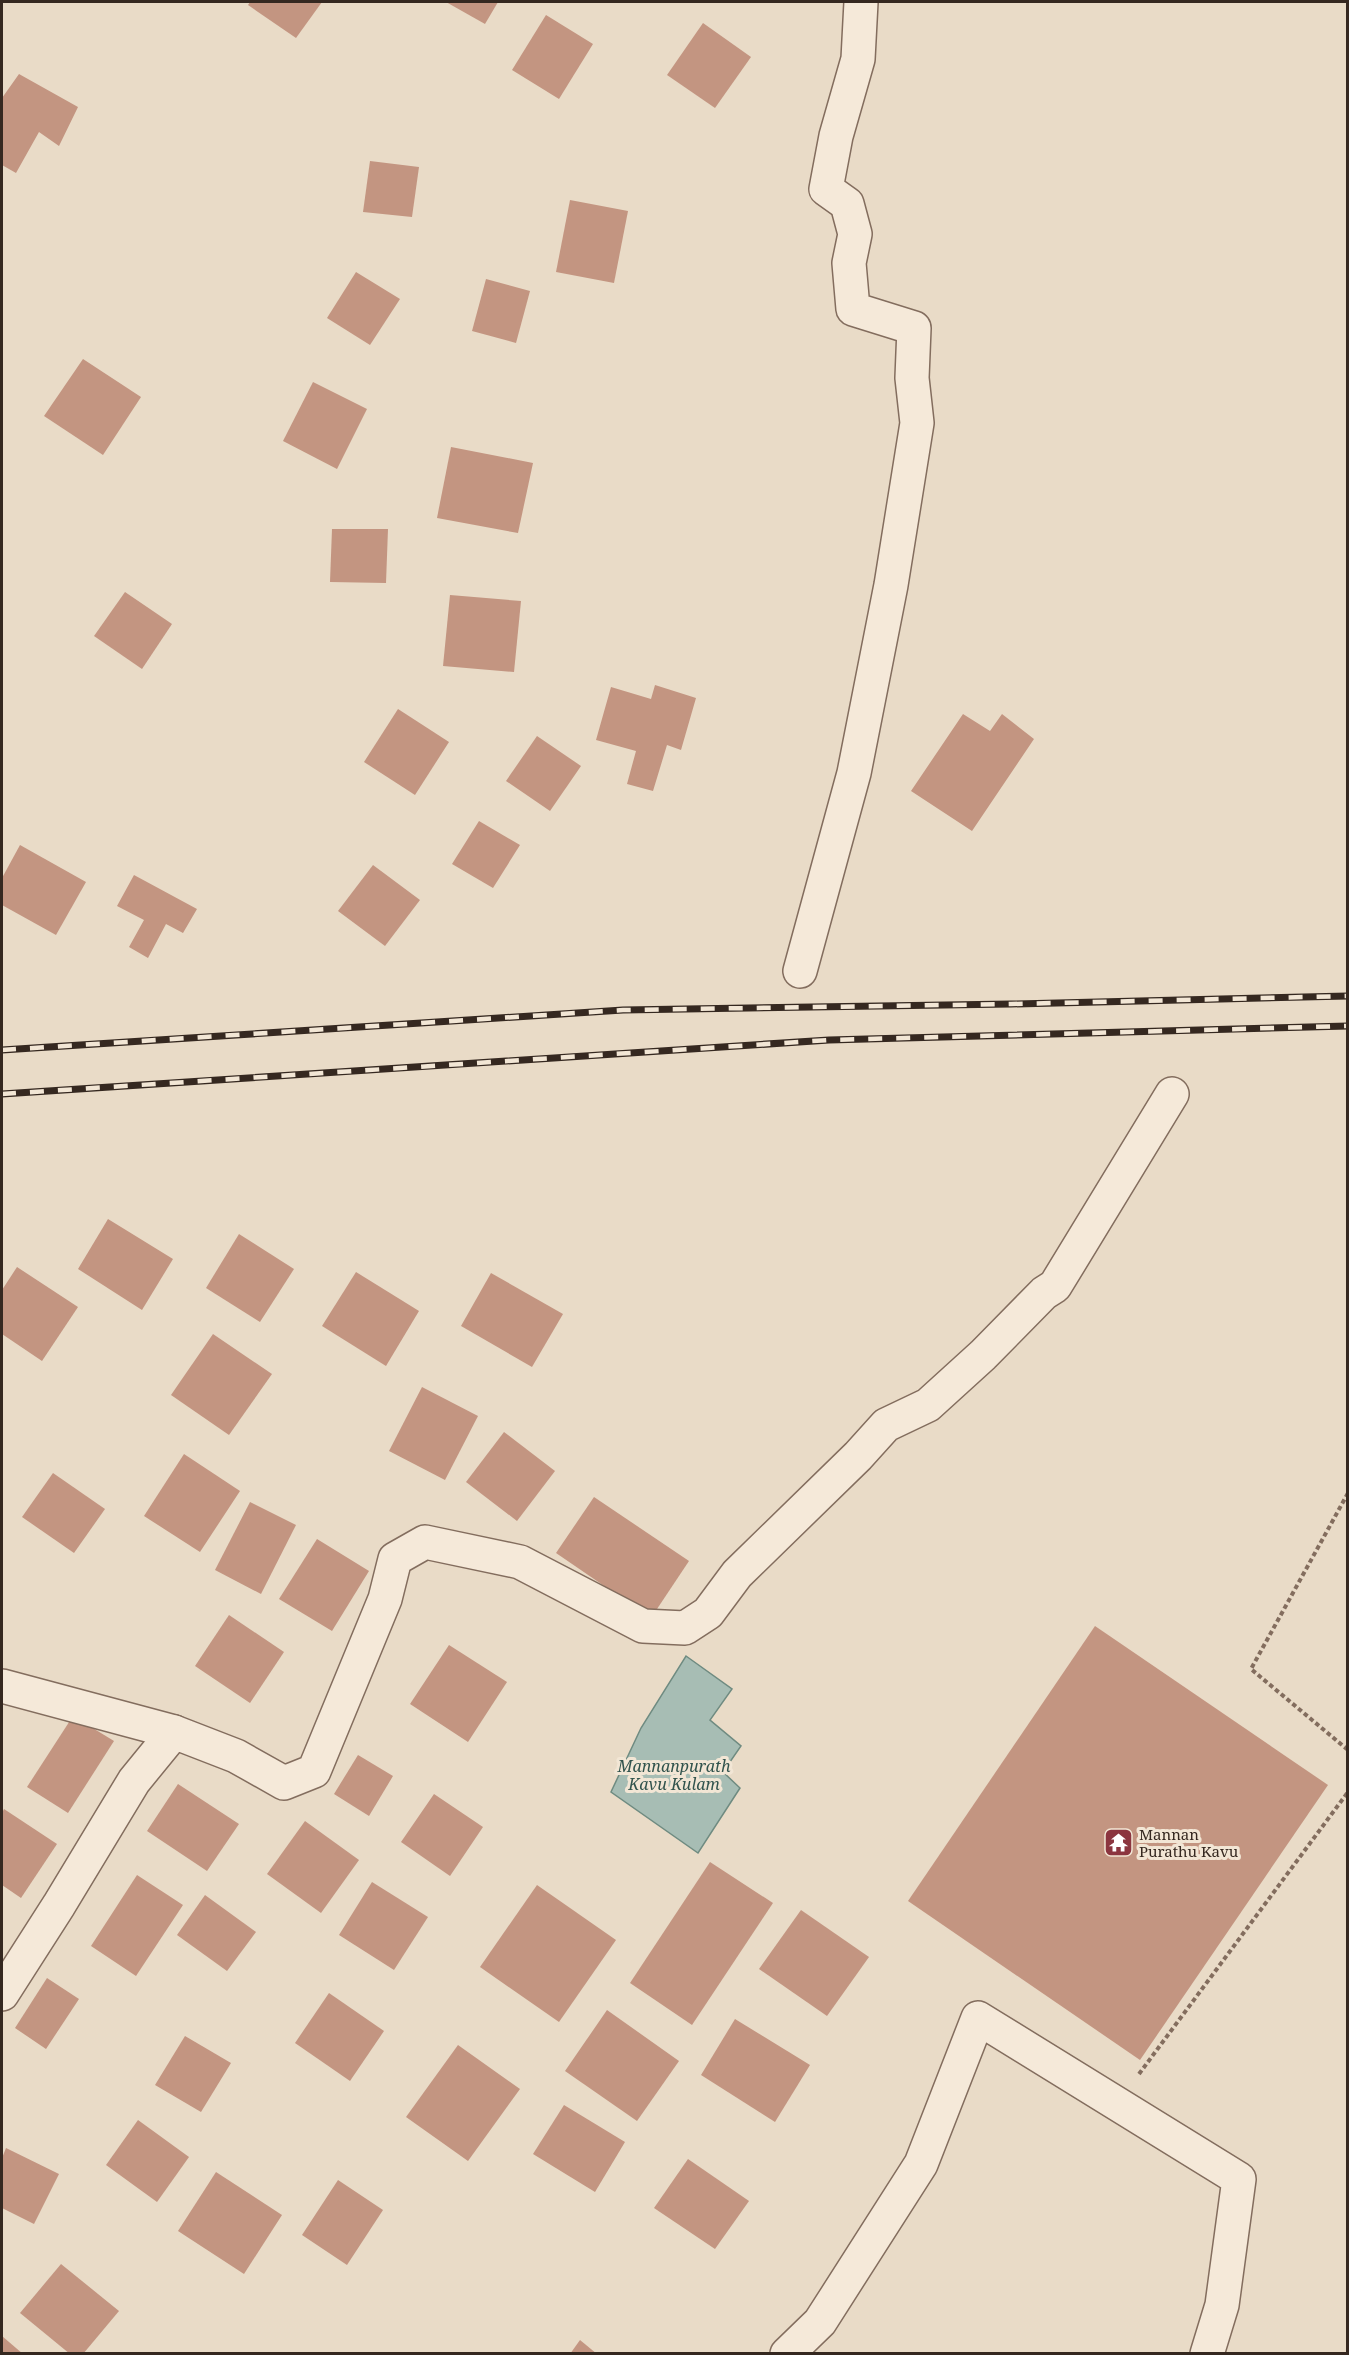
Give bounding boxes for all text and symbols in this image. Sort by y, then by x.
water label: Mannanpurath Kavu Kulam [616,1755,731,1795]
place label: Mannan Purathu Kavu [1139,1824,1239,1861]
temple icon: Mannan Purathu Kavu [1102,1827,1134,1859]

